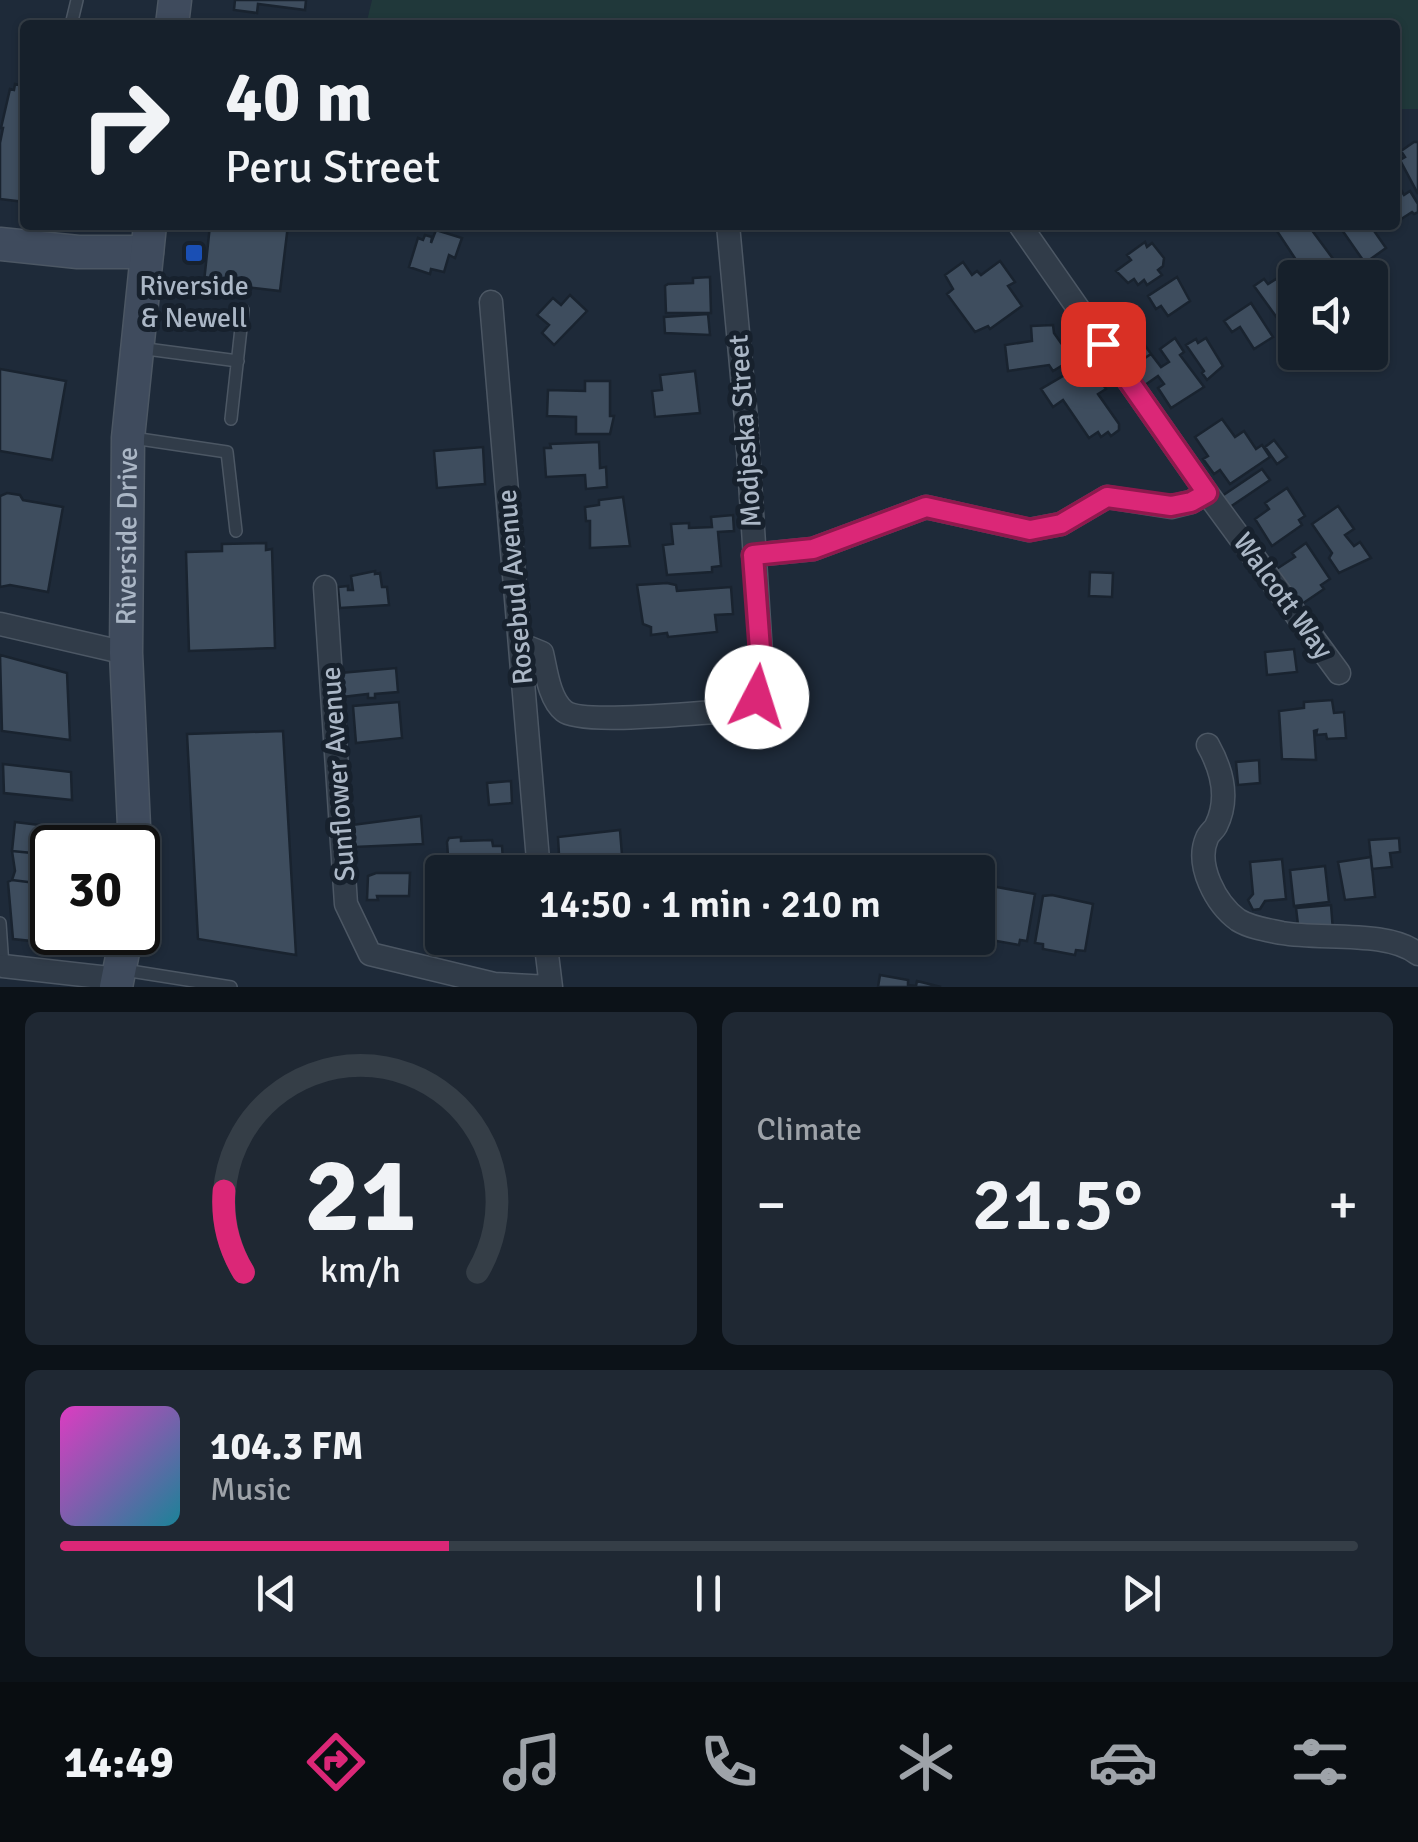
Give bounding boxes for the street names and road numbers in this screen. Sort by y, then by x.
street label: Modjeska Street [721,333,769,529]
street label: Riverside Drive [109,447,145,626]
street label: Rosebud Avenue [490,488,540,686]
street label: Walcott Way [1226,526,1340,666]
street label: Sunflower Avenue [314,665,362,883]

